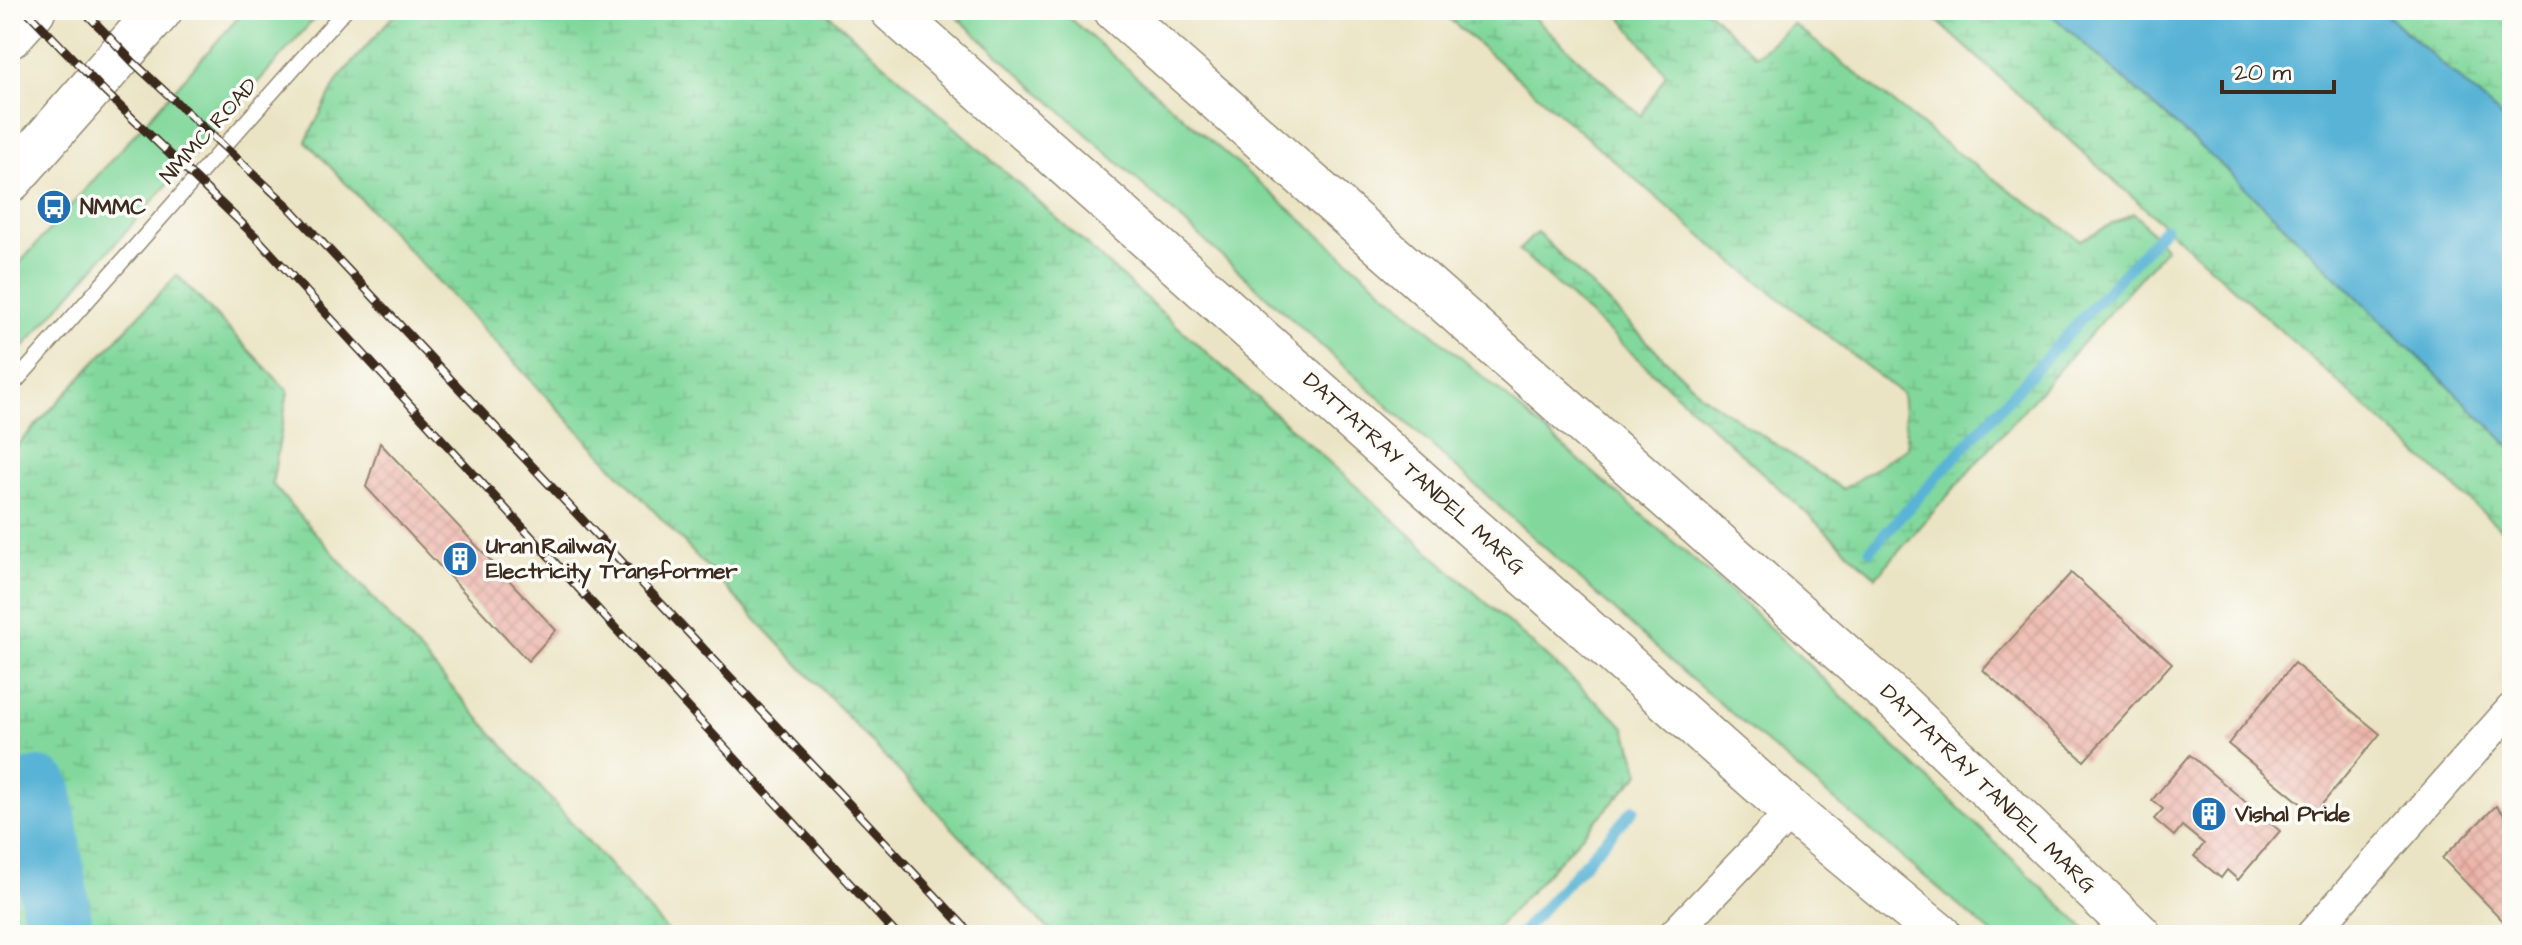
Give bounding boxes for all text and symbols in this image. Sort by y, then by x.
scale bar [2222,44,2334,94]
text: 20 m [2234,56,2291,90]
street label: NMMC ROAD [153,71,265,191]
bus stop icon: NMMC [35,188,73,226]
place label: NMMC [80,192,146,223]
street label: DATTATRAY TANDEL MARG [1296,365,1532,583]
place label: Uran Railway Electricity Transformer [486,531,738,589]
building icon: Uran Railway Electricity Transformer [441,540,479,578]
street label: DATTATRAY TANDEL MARG [1873,677,2103,901]
building icon: Vishal Pride [2190,795,2228,833]
place label: Vishal Pride [2234,799,2350,830]

